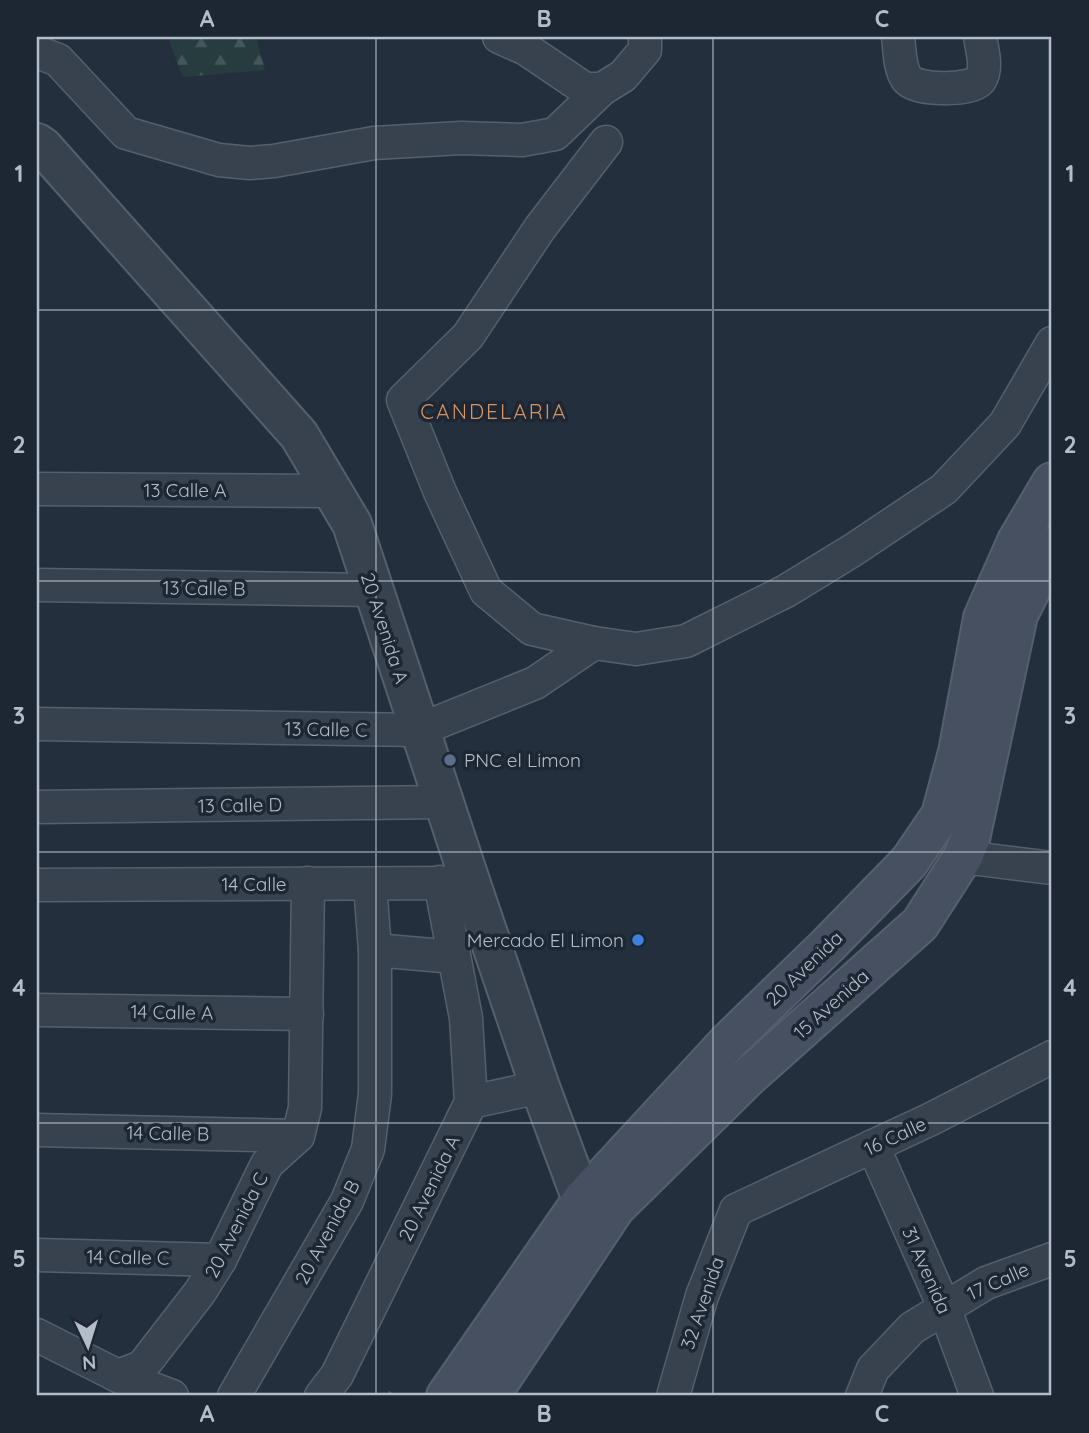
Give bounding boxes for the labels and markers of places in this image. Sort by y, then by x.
place label: PNC el Limon [464,748,581,772]
marker: PNC el Limon [442,752,458,768]
place label: Mercado El Limon [467,928,624,952]
marker: Mercado El Limon [630,932,646,948]

